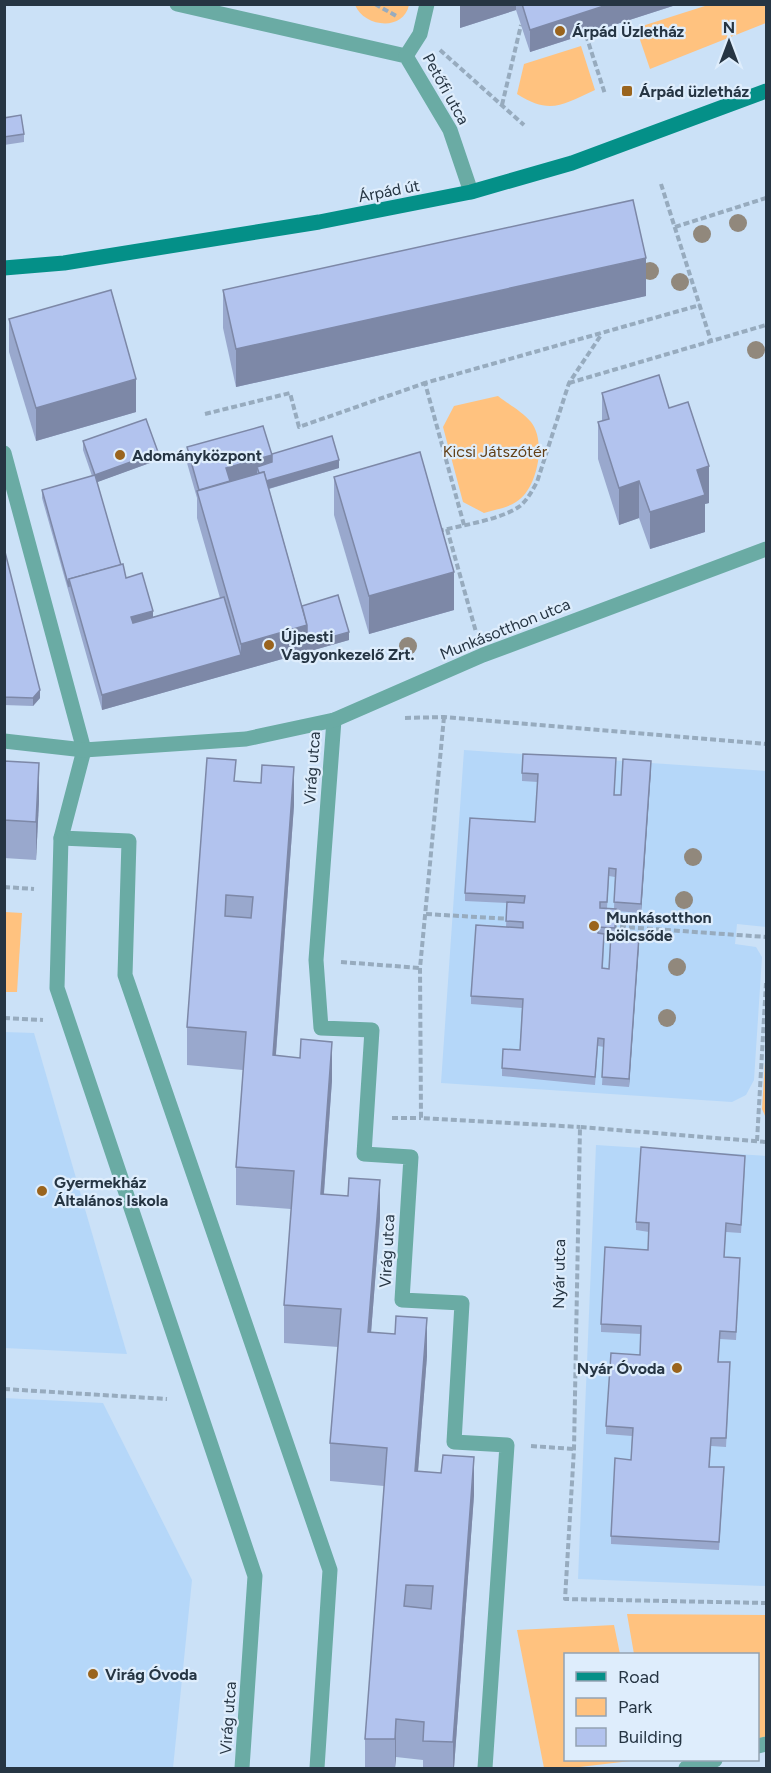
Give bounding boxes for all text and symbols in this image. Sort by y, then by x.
north arrow [699,12,759,72]
text: N [723,18,735,37]
place label: Árpád Üzletház [572,22,685,41]
marker: Árpád Üzletház [553,24,567,38]
street label: Petőfi utca [419,50,473,128]
place label: Árpád üzletház [639,82,749,101]
marker: Árpád üzletház [620,84,634,98]
street label: Árpád út [357,176,421,206]
park label: Kicsi Játszótér [443,442,548,461]
place label: Adományközpont [132,446,262,465]
marker: Adományközpont [113,448,127,462]
street label: Munkásotthon utca [437,594,573,664]
place label: Újpesti Vagyonkezelő Zrt. [281,627,415,664]
marker: Újpesti Vagyonkezelő Zrt. [262,638,276,652]
street label: Virág utca [300,731,324,805]
place label: Munkásotthon bölcsőde [606,908,712,945]
marker: Munkásotthon bölcsőde [587,919,601,933]
place label: Gyermekház Általános Iskola [54,1173,168,1210]
marker: Gyermekház Általános Iskola [35,1184,49,1198]
street label: Virág utca [376,1214,398,1288]
street label: Nyár utca [549,1239,569,1309]
place label: Nyár Óvoda [577,1359,665,1378]
marker: Nyár Óvoda [670,1361,684,1375]
legend [564,1653,759,1761]
place label: Virág Óvoda [105,1665,197,1684]
text: Road [618,1666,659,1688]
marker: Virág Óvoda [86,1667,100,1681]
street label: Virág utca [216,1681,240,1755]
text: Park [618,1696,653,1718]
text: Building [618,1726,683,1748]

